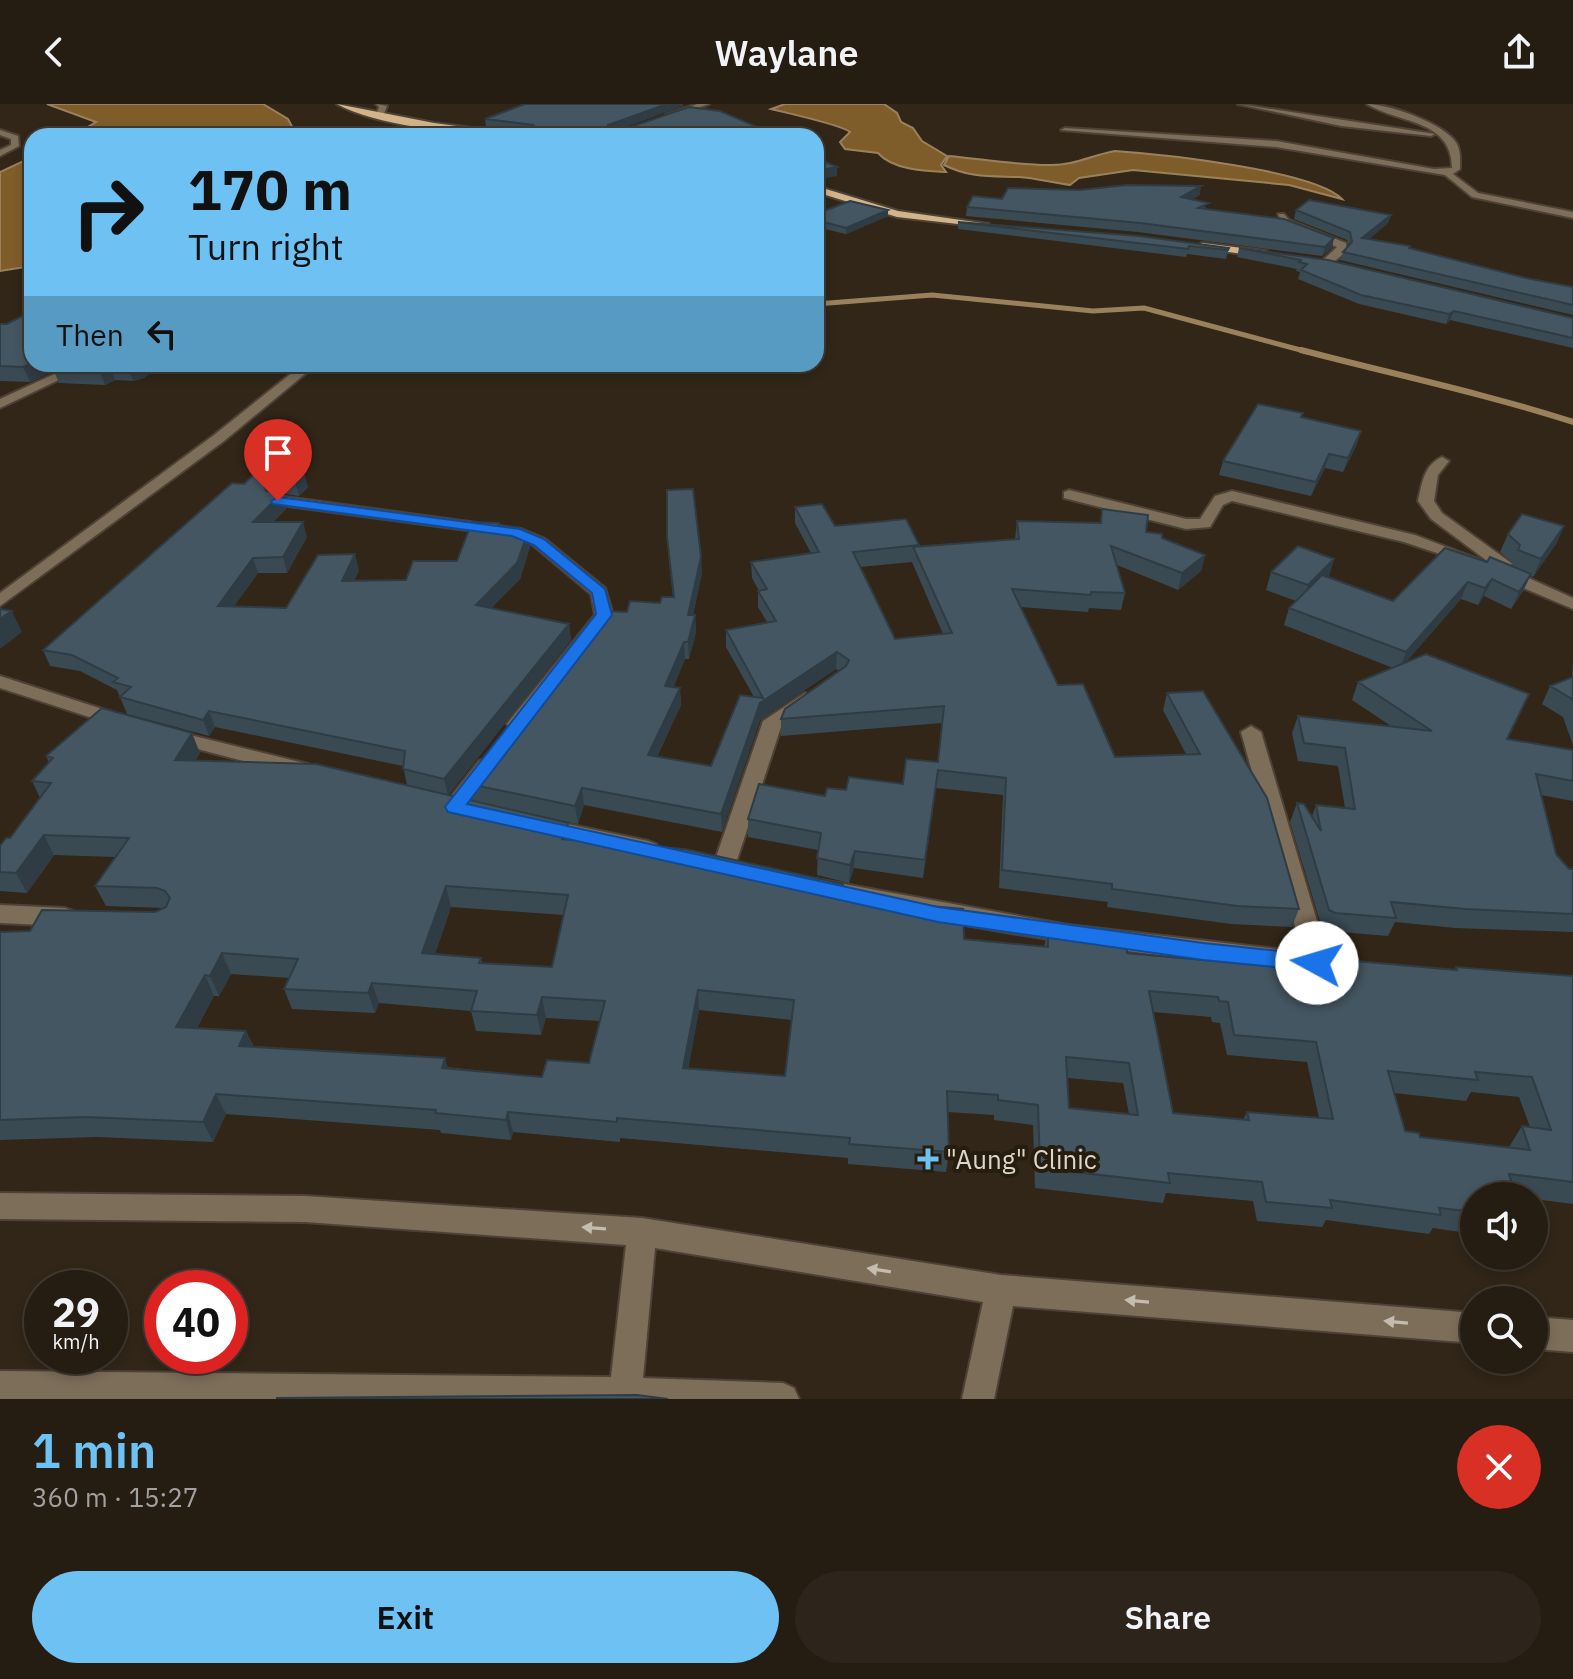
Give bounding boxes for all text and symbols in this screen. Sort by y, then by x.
text: Waylane [715,29,858,76]
icon: back [32,30,76,74]
icon: share [1497,30,1541,74]
text: 170 m [188,153,352,225]
icon: right [56,160,160,264]
text: Turn right [188,223,344,270]
icon: left [140,312,184,356]
text: Then [56,315,124,354]
pin [244,419,312,501]
icon: arrive [256,431,300,475]
position arrow [1275,921,1359,1005]
place label: "Aung" Clinic [946,1142,1097,1176]
marker: "Aung" Clinic [917,1148,939,1170]
map controls [1460,1182,1548,1374]
button: sound [1460,1182,1548,1270]
one-way arrow [581,1221,606,1234]
one-way arrow [866,1264,891,1276]
speed limit sign: 40 [144,1270,248,1374]
text: 29 [52,1286,100,1338]
button: search [1460,1286,1548,1374]
one-way arrow [1124,1294,1149,1307]
one-way arrow [1383,1315,1408,1328]
text: km/h [52,1328,100,1355]
text: 1 min [32,1419,156,1481]
button: close [1457,1425,1541,1509]
text: 360 m · 15:27 [32,1480,198,1514]
button: Exit [32,1571,779,1663]
button: Share [795,1571,1541,1663]

